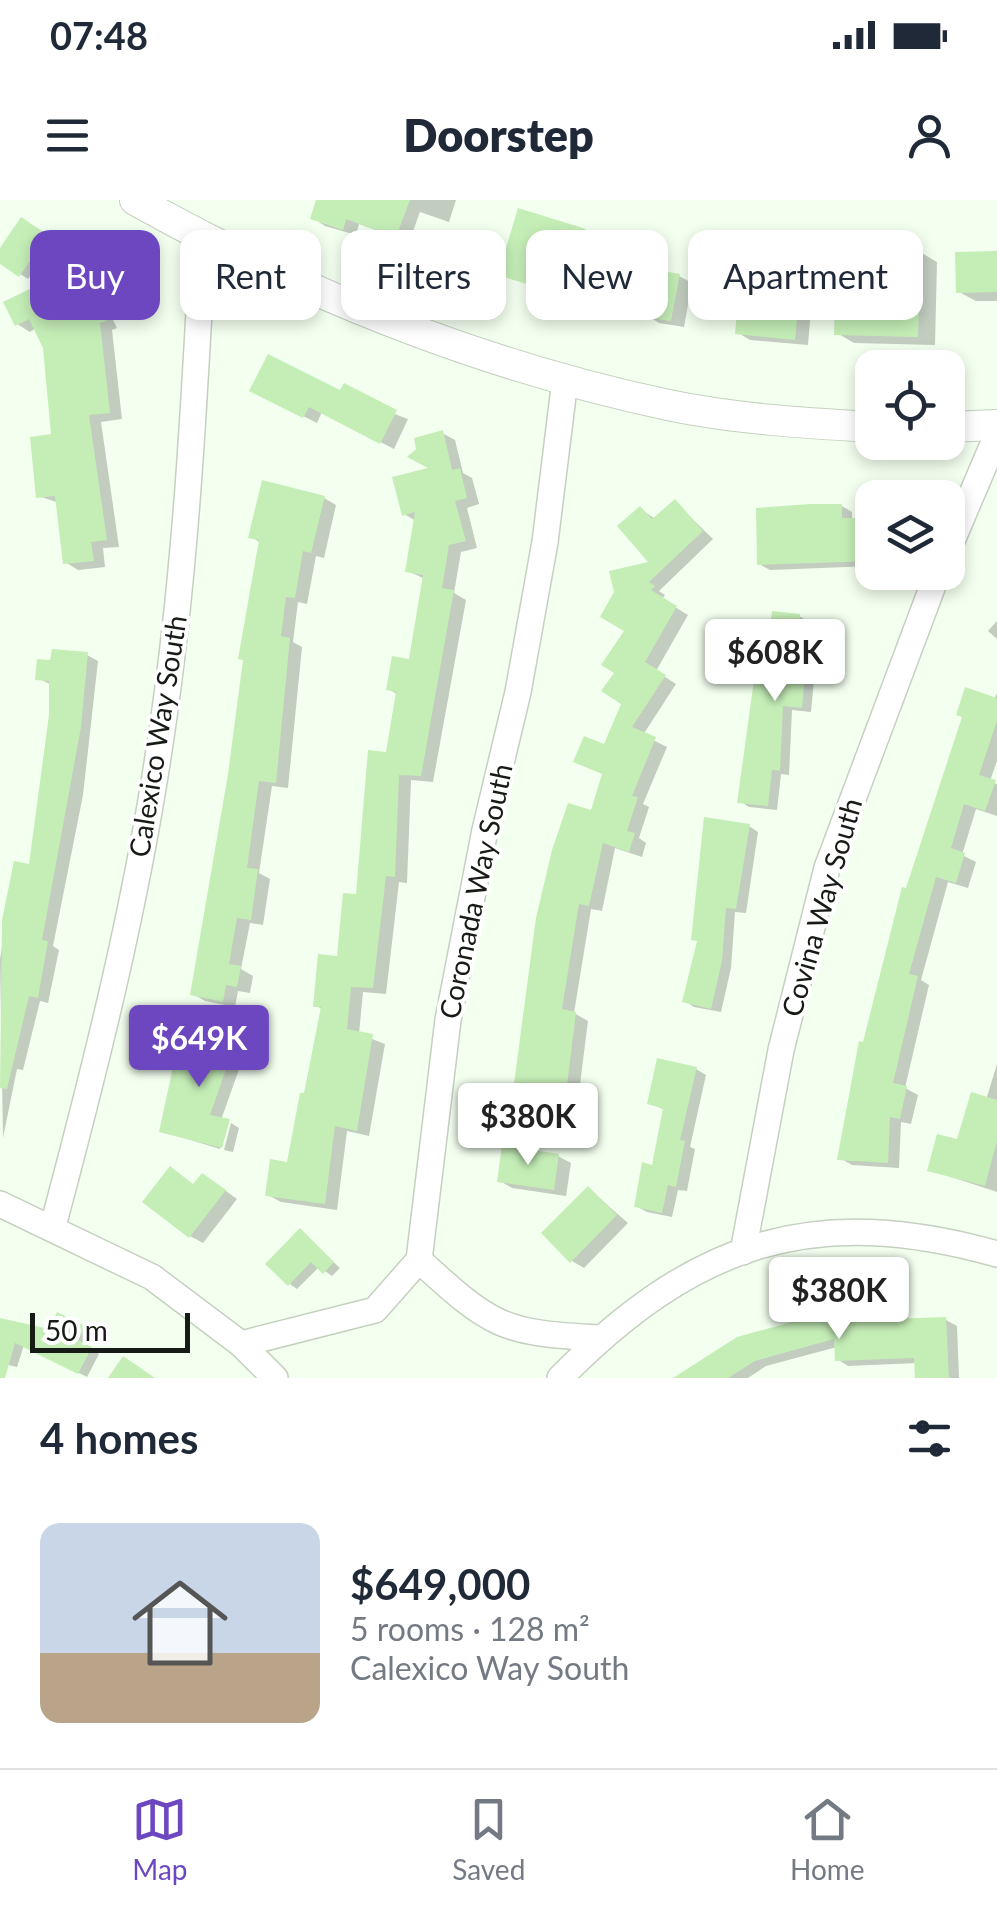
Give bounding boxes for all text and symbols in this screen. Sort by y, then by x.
text: 07:48 [50,12,148,58]
icon: menu [40,108,95,163]
text: Doorstep [403,108,594,162]
icon: person [902,108,957,163]
chip: Buy [30,230,160,320]
chip: Rent [180,230,321,320]
chip: Filters [341,230,506,320]
chip: New [526,230,668,320]
chip: Apartment [688,230,923,320]
map controls [855,350,965,590]
button: locate [855,350,965,460]
button: layers [855,480,965,590]
street label: Calexico Way South [121,613,193,859]
pin: $608K [705,619,845,704]
text: $608K [727,632,823,671]
street label: Coronada Way South [431,760,519,1022]
street label: Covina Way South [774,794,868,1020]
pin: $649K [129,1005,269,1090]
text: $649K [151,1018,247,1057]
pin: $380K [458,1083,598,1168]
text: $380K [480,1096,576,1135]
pin: $380K [769,1257,909,1342]
text: $380K [791,1270,887,1309]
scale bar [30,1308,190,1352]
text: 50 m [45,1313,108,1347]
icon: filters [902,1411,957,1466]
text: 4 homes [40,1413,198,1463]
text: $649,000 [350,1559,530,1609]
icon: home [120,1563,240,1683]
text: 5 rooms · 128 m² [350,1609,590,1648]
text: Calexico Way South [350,1648,629,1687]
tab: Map [132,1792,188,1886]
tab: Saved [452,1792,525,1886]
tab: Home [790,1792,865,1886]

